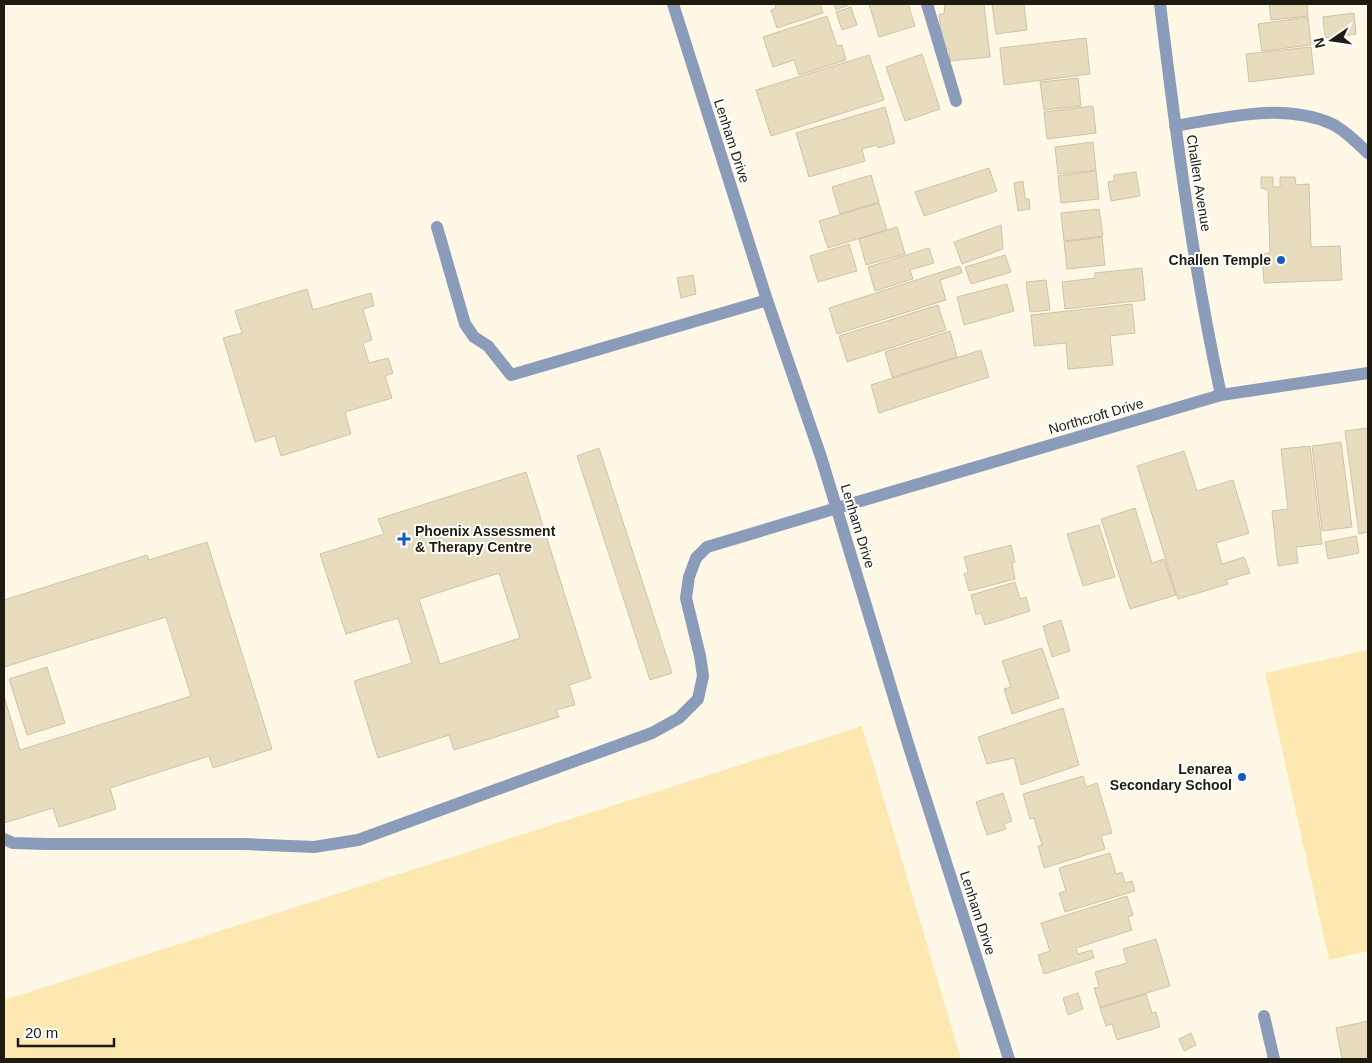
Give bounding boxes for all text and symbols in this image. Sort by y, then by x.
north arrow [1307,15,1357,65]
text: N [1310,36,1328,50]
street label: Lenham Drive [711,97,753,185]
street label: Challen Avenue [1183,133,1215,233]
place label: Challen Temple [1169,252,1271,268]
marker: Challen Temple [1275,254,1287,266]
street label: Northcroft Drive [1047,395,1146,437]
street label: Lenham Drive [838,482,878,570]
place label: Phoenix Assessment & Therapy Centre [415,523,556,555]
marker: Phoenix Assessment & Therapy Centre [397,532,411,546]
place label: Lenarea Secondary School [1110,761,1232,793]
marker: Lenarea Secondary School [1236,771,1248,783]
street label: Lenham Drive [957,869,999,957]
scale bar [18,1016,114,1048]
text: 20 m [25,1024,58,1041]

